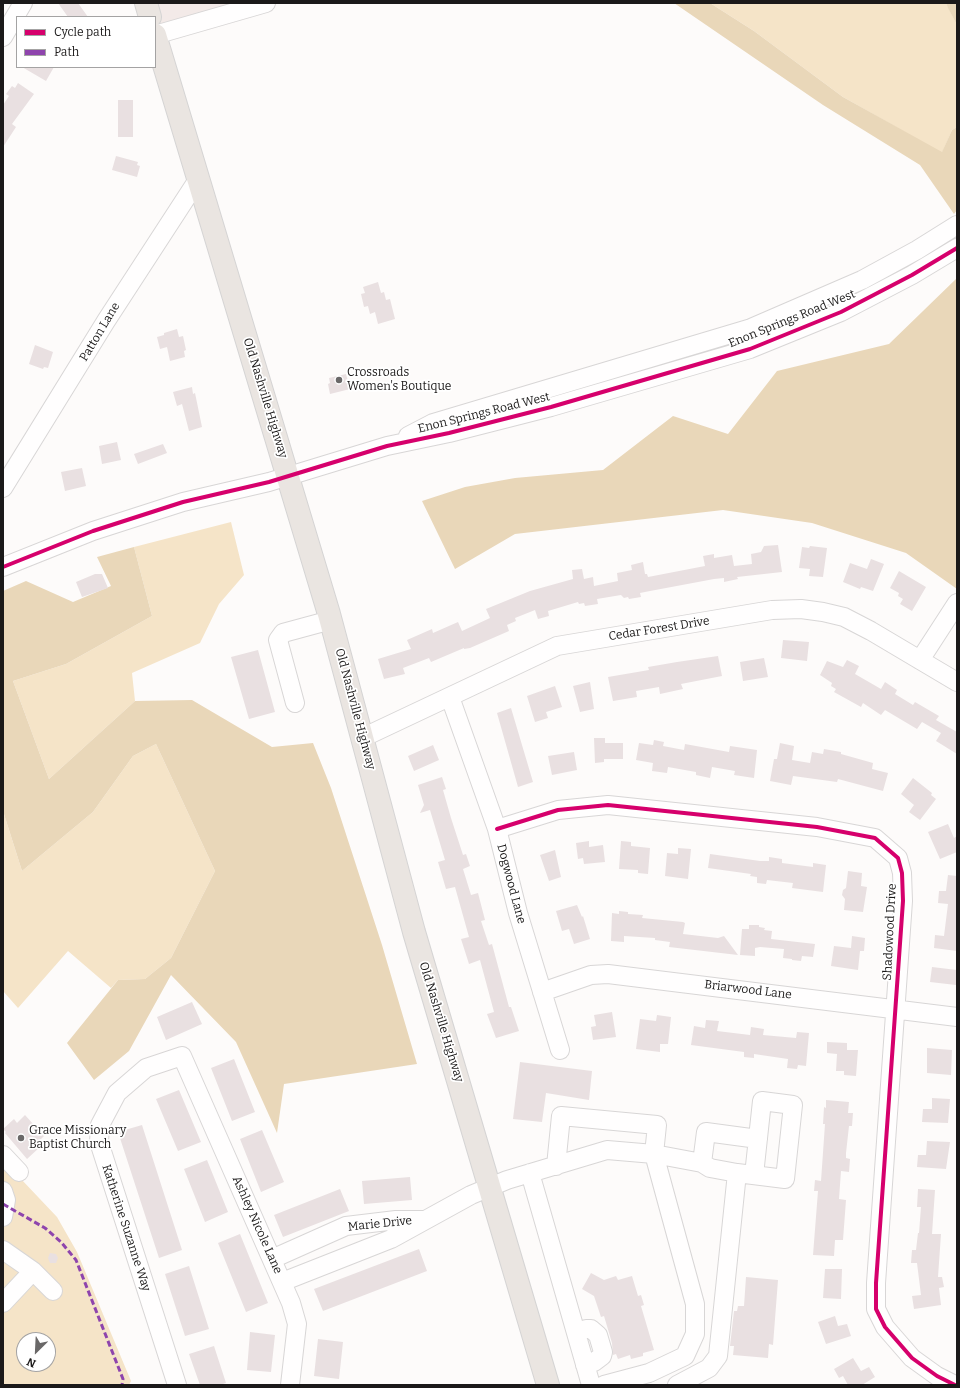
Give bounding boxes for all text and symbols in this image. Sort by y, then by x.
legend [16,16,156,68]
text: Cycle path [54,25,111,39]
text: Path [54,45,79,59]
street label: Enon Springs Road West [726,287,858,351]
street label: Patton Lane [77,300,123,364]
street label: Old Nashville Highway [240,336,290,460]
place label: Crossroads Women's Boutique [347,366,451,394]
marker: Crossroads Women's Boutique [334,375,344,385]
street label: Enon Springs Road West [417,390,551,436]
street label: Cedar Forest Drive [608,614,710,644]
street label: Old Nashville Highway [332,647,378,771]
street label: Dogwood Lane [493,843,529,925]
street label: Shadowood Drive [880,883,900,981]
street label: Old Nashville Highway [416,960,466,1084]
street label: Briarwood Lane [704,977,792,1003]
place label: Grace Missionary Baptist Church [29,1124,126,1152]
marker: Grace Missionary Baptist Church [16,1133,26,1143]
street label: Katherine Suzanne Way [99,1163,153,1293]
street label: Ashley Nicole Lane [229,1174,285,1276]
street label: Marie Drive [347,1213,413,1235]
north arrow [16,1332,56,1372]
text: N [25,1355,38,1370]

